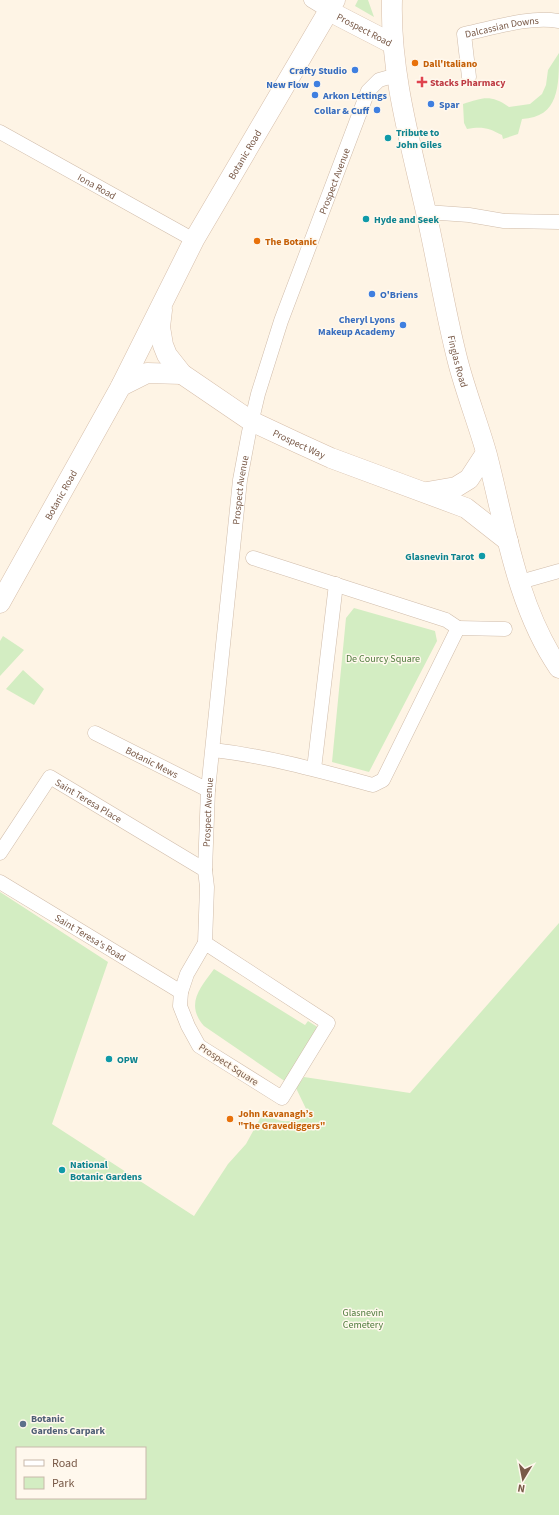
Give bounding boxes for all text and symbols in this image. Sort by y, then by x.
street label: Prospect Road [334,10,394,50]
street label: Dalcassian Downs [464,14,539,42]
place label: Dall'Italiano [423,57,478,71]
marker: Dall'Italiano [410,58,420,68]
place label: Crafty Studio [289,64,347,78]
marker: Crafty Studio [350,65,360,75]
place label: Stacks Pharmacy [430,76,506,90]
marker: Stacks Pharmacy [417,77,427,87]
place label: New Flow [266,78,309,92]
marker: New Flow [312,79,322,89]
place label: Arkon Lettings [322,89,388,103]
marker: Arkon Lettings [310,90,320,100]
place label: Spar [439,98,459,112]
marker: Spar [426,99,436,109]
place label: Collar & Cuff [314,104,369,118]
marker: Collar & Cuff [372,105,382,115]
place label: Tribute to John Giles [396,126,442,152]
street label: Botanic Road [225,127,265,182]
marker: Tribute to John Giles [383,133,393,143]
street label: Prospect Avenue [316,146,354,216]
street label: Iona Road [75,171,118,203]
place label: Hyde and Seek [374,213,439,227]
marker: Hyde and Seek [361,214,371,224]
place label: The Botanic [265,235,317,249]
marker: The Botanic [252,236,262,246]
place label: O'Briens [380,288,419,302]
marker: O'Briens [367,289,377,299]
place label: Cheryl Lyons Makeup Academy [318,313,396,339]
marker: Cheryl Lyons Makeup Academy [398,320,408,330]
street label: Finglas Road [444,334,471,389]
street label: Prospect Way [270,426,328,463]
street label: Prospect Avenue [229,454,252,525]
street label: Botanic Road [42,468,81,523]
place label: Glasnevin Tarot [405,550,474,564]
marker: Glasnevin Tarot [477,551,487,561]
park label: De Courcy Square [346,652,420,666]
street label: Botanic Mews [123,744,181,782]
street label: Saint Teresa Place [52,776,124,826]
street label: Prospect Avenue [200,777,217,847]
street label: Saint Teresa's Road [52,911,128,965]
street label: Prospect Square [196,1040,261,1089]
place label: OPW [117,1053,138,1067]
marker: OPW [104,1054,114,1064]
place label: John Kavanagh’s "The Gravediggers" [238,1107,325,1133]
marker: John Kavanagh’s "The Gravediggers" [225,1114,235,1124]
place label: National Botanic Gardens [70,1158,143,1184]
marker: National Botanic Gardens [57,1165,67,1175]
park label: Glasnevin Cemetery [342,1306,384,1332]
place label: Botanic Gardens Carpark [31,1412,106,1438]
marker: Botanic Gardens Carpark [18,1419,28,1429]
legend [16,1447,146,1499]
text: Road [52,1455,78,1472]
north arrow [503,1459,543,1499]
text: Park [52,1475,74,1492]
text: N [516,1480,526,1496]

